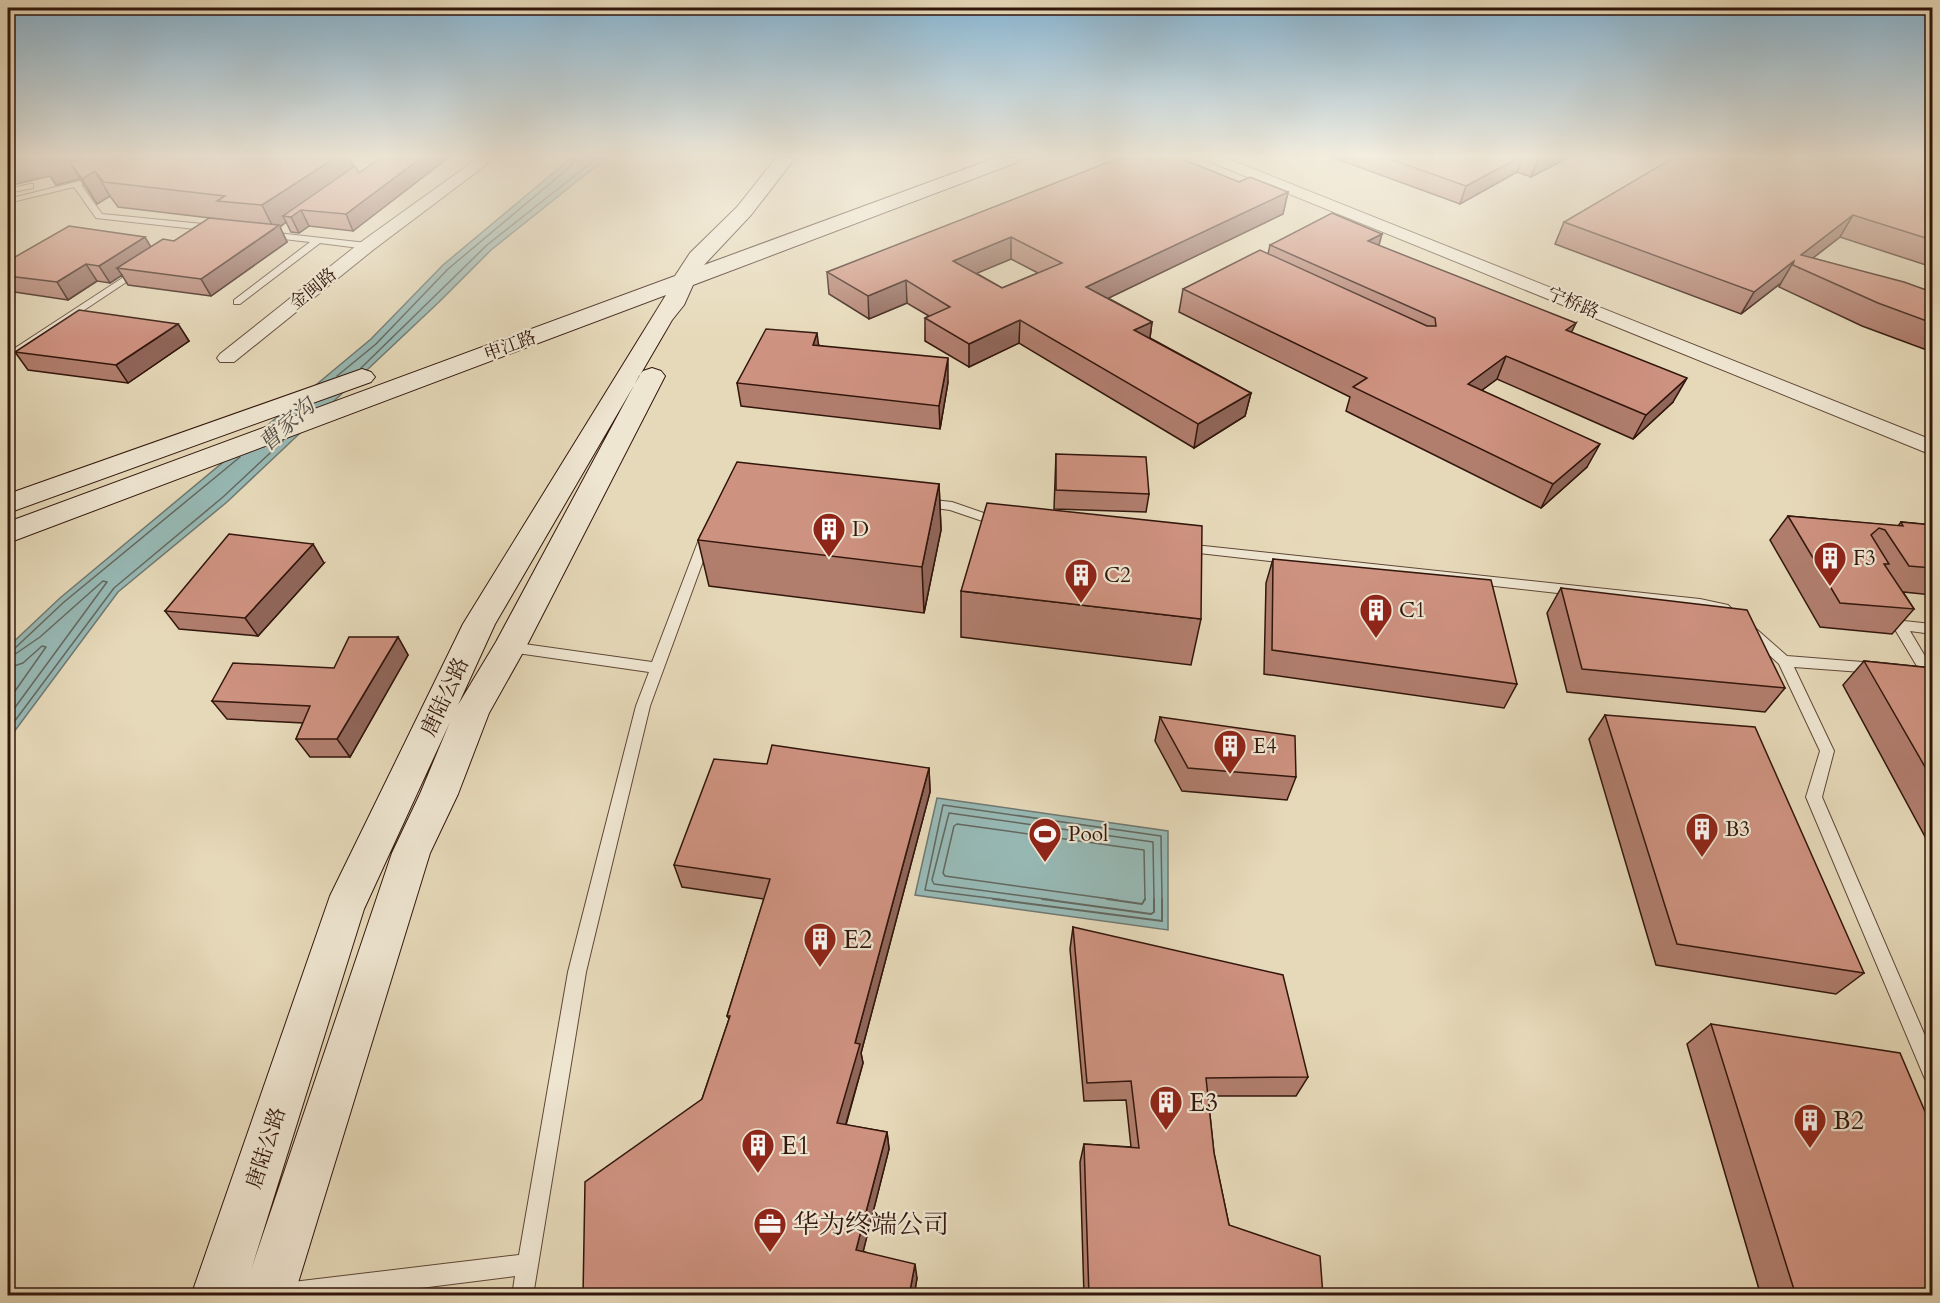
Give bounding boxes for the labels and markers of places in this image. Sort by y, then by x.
building icon: D [811,511,847,558]
place label: D [852,515,869,544]
building icon: F3 [1812,540,1848,587]
place label: F3 [1853,544,1876,573]
building icon: C2 [1063,557,1099,604]
place label: C2 [1104,561,1131,590]
building icon: C1 [1358,592,1394,639]
place label: C1 [1399,596,1426,625]
building icon: E4 [1212,728,1248,775]
place label: E4 [1253,732,1277,761]
building icon: B3 [1684,811,1720,858]
place label: B3 [1725,815,1750,844]
sports icon: Pool [1027,816,1063,863]
place label: Pool [1068,820,1108,849]
building icon: E2 [802,921,838,968]
place label: E2 [843,922,872,957]
building icon: E3 [1148,1084,1184,1131]
place label: E3 [1189,1085,1218,1120]
building icon: B2 [1792,1102,1828,1149]
place label: B2 [1833,1103,1864,1138]
building icon: E1 [740,1127,776,1174]
place label: E1 [781,1128,810,1163]
office icon: 华为终端公司 [752,1206,788,1253]
place label: 华为终端公司 [793,1207,949,1242]

